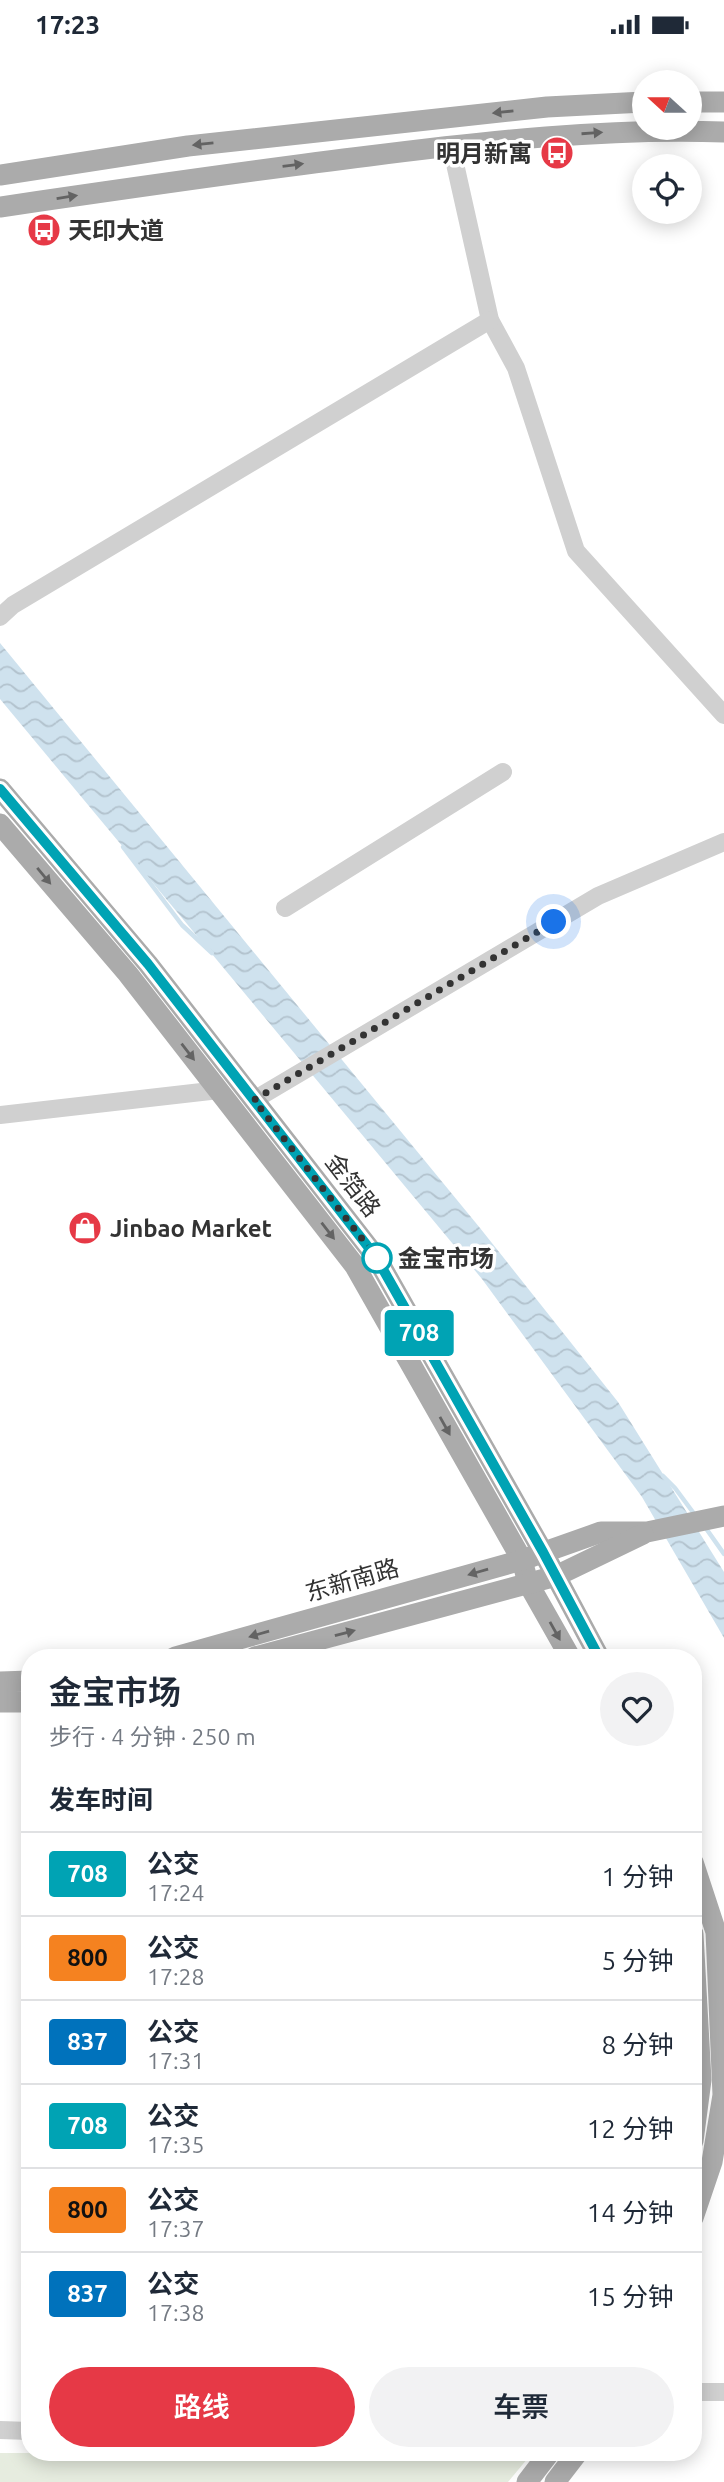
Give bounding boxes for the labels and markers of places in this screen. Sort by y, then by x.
bus stop icon: 明月新寓 [538,134,576,172]
place label: 明月新寓 [436,140,532,167]
bus stop icon: 天印大道 [25,211,63,249]
place label: 天印大道 [68,217,164,244]
shop icon: Jinbao Market [66,1209,104,1247]
place label: Jinbao Market [110,1215,272,1242]
marker: 金宝市场 [362,1243,392,1273]
place label: 金宝市场 [398,1245,494,1272]

